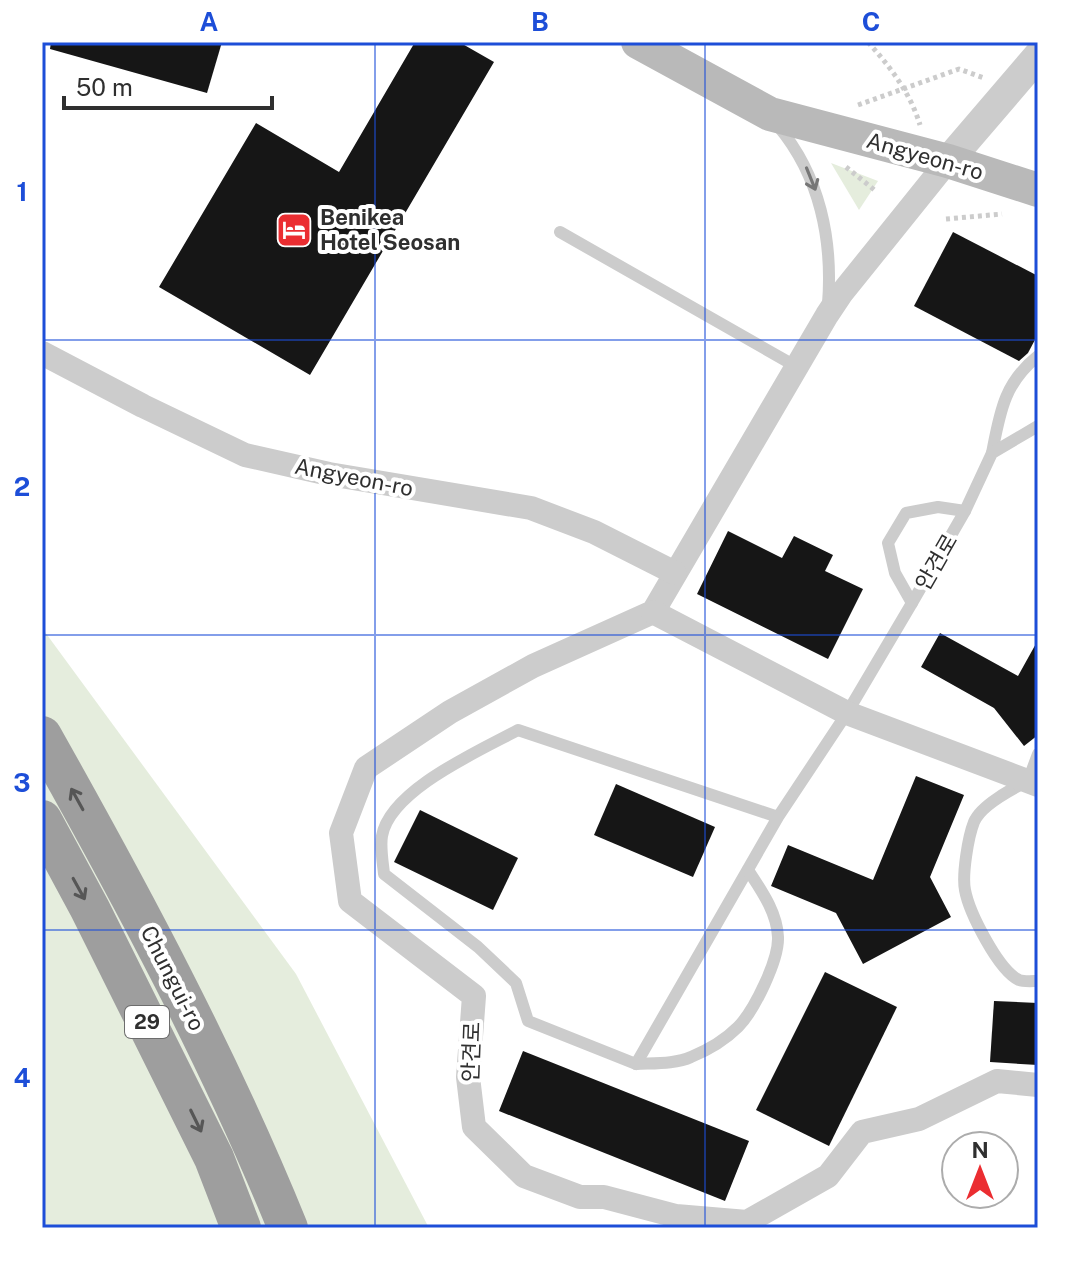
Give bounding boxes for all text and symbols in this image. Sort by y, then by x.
text: A [200,6,219,37]
text: B [531,6,549,37]
text: C [862,6,880,37]
scale bar [64,60,272,110]
text: 50 m [76,73,133,101]
street label: Angyeon-ro [864,127,986,185]
one-way arrow [805,166,819,191]
text: 1 [16,176,28,207]
place label: Benikea Hotel Seosan [320,204,460,255]
hotel icon: Benikea Hotel Seosan [275,211,313,249]
street label: Angyeon-ro [292,453,416,501]
text: 2 [14,471,30,502]
street label: 안견로 [910,529,962,595]
text: 3 [13,767,31,798]
one-way arrow [69,788,85,811]
one-way arrow [72,876,88,900]
street label: Chungui-ro [135,921,211,1035]
road number: 29 [125,1006,169,1038]
street label: 안견로 [457,1021,485,1083]
text: 4 [13,1062,31,1093]
one-way arrow [189,1109,204,1133]
north arrow [940,1130,1020,1210]
text: N [971,1137,989,1163]

